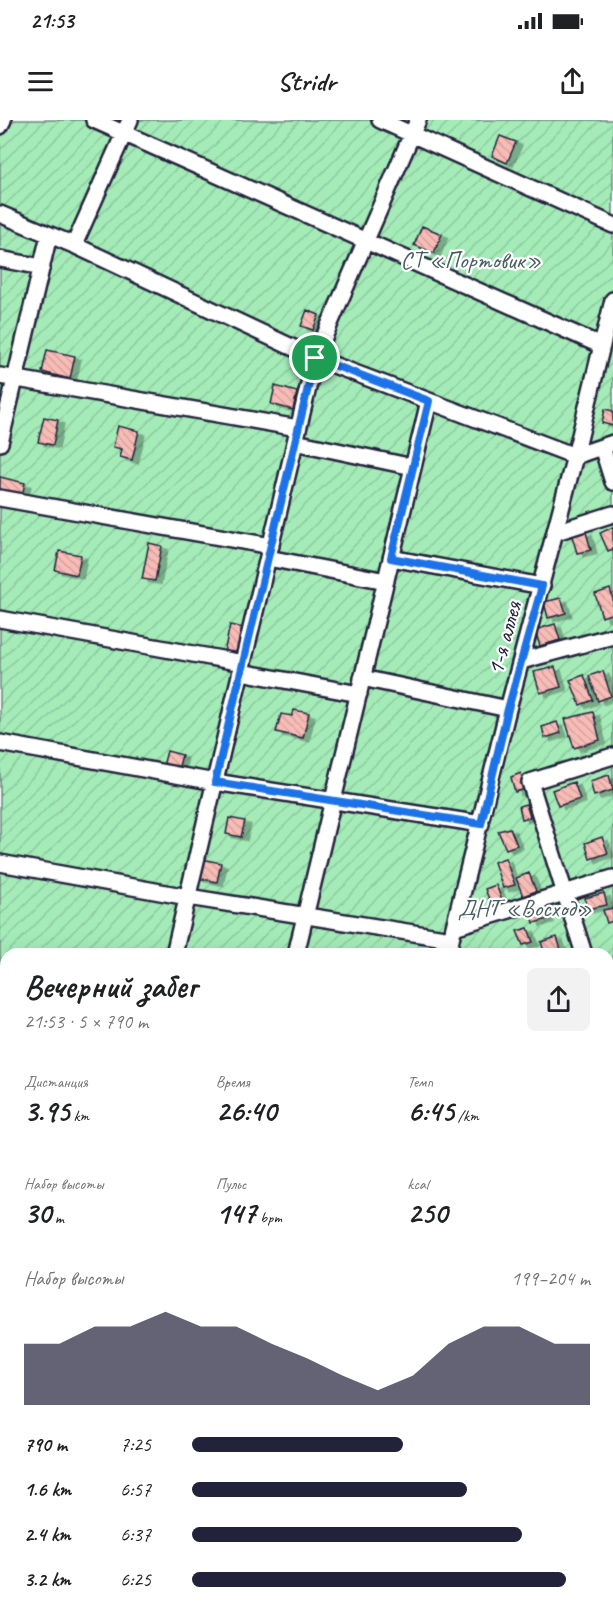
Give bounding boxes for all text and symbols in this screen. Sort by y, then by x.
text: 21:53 [30,7,74,35]
text: Stridr [277,64,336,98]
icon: menu [24,65,57,98]
icon: share [556,65,589,98]
park label: СТ «Портовик» [401,245,541,275]
pin [289,332,340,383]
icon: arrive [298,341,331,374]
street label: 1-я аллея [480,597,529,678]
park label: ДНТ «Восход» [458,893,592,923]
text: Вечерний забег [24,965,197,1007]
button: share [527,968,590,1031]
text: 21:53 · 5 × 790 m [24,1009,148,1034]
text: Дистанция [24,1072,88,1092]
text: Время [216,1072,249,1092]
text: Темп [407,1072,433,1092]
text: 3.95 [24,1092,70,1130]
text: 26:40 [216,1092,276,1130]
text: 6:45 [407,1092,454,1130]
text: km [70,1106,89,1126]
text: /km [454,1106,479,1126]
text: Набор высоты [24,1174,103,1194]
text: Пульс [216,1174,247,1194]
text: kcal [407,1174,428,1194]
text: 30 [24,1194,51,1232]
text: 147 [216,1194,256,1232]
text: 250 [407,1194,447,1232]
text: m [51,1208,64,1228]
text: bpm [256,1208,282,1228]
text: Набор высоты [24,1266,123,1291]
text: 199–204 m [511,1266,590,1291]
text: 790 m [24,1432,67,1457]
text: 7:25 [120,1432,151,1457]
text: 1.6 km [24,1477,71,1502]
text: 6:57 [120,1477,151,1502]
text: 2.4 km [24,1522,71,1547]
text: 6:37 [120,1522,151,1547]
text: 3.2 km [24,1567,71,1592]
text: 6:25 [120,1567,151,1592]

